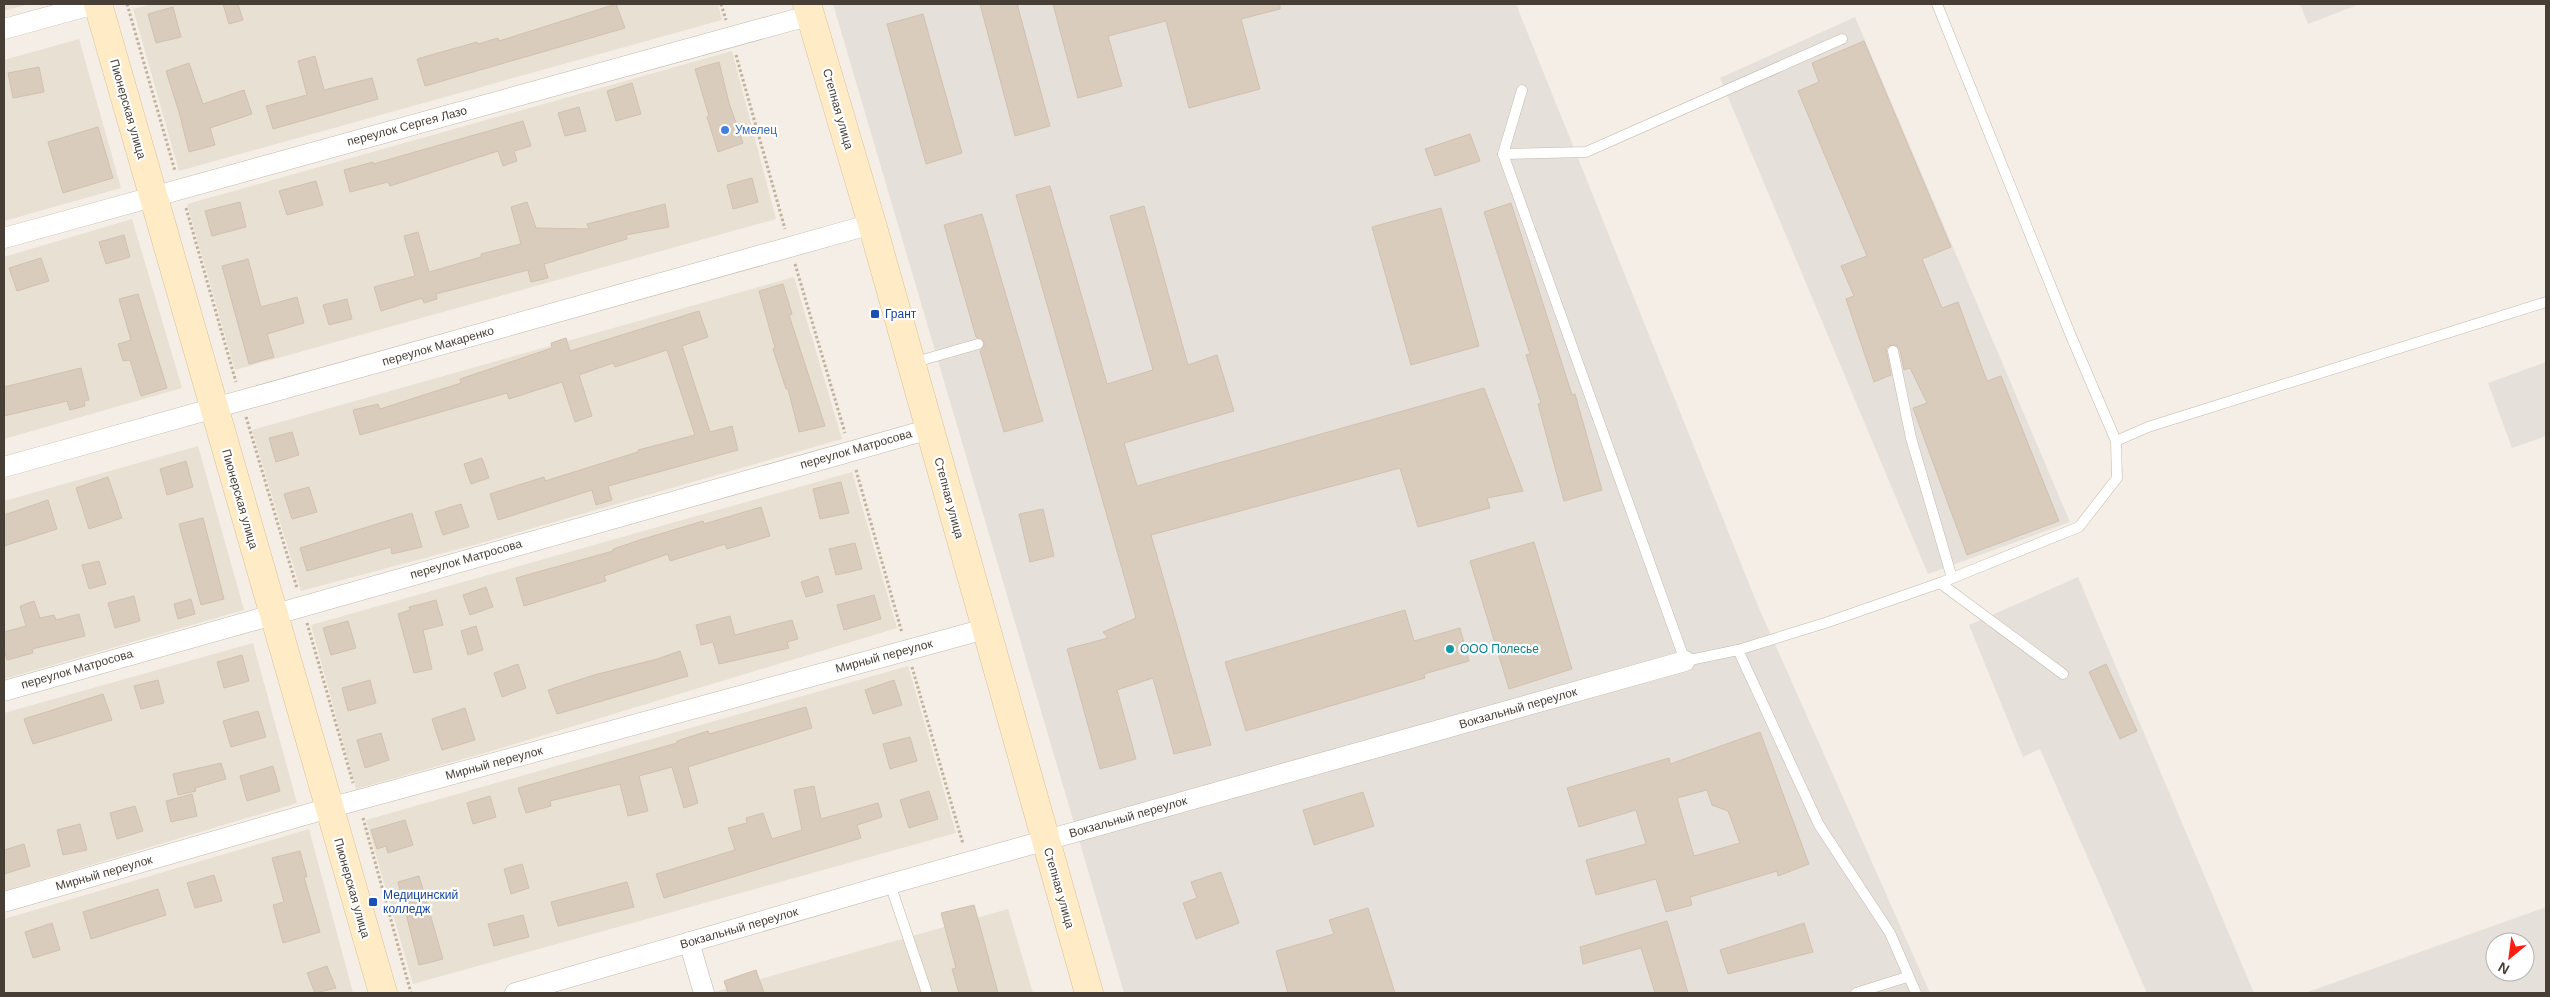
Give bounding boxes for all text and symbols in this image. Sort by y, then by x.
street label: Пионерская улица [107,58,149,161]
street label: Степная улица [820,67,856,151]
street label: переулок Сергея Лазо [345,103,469,149]
place label: Умелец [735,123,777,137]
marker: Умелец [719,124,731,136]
place label: Грант [885,307,917,321]
marker: Грант [869,308,881,320]
street label: переулок Макаренко [381,323,496,369]
street label: переулок Матросова [798,426,914,472]
street label: Пионерская улица [219,448,261,551]
street label: Степная улица [931,456,967,540]
street label: переулок Матросова [408,536,524,582]
street label: Мирный переулок [834,636,935,676]
place label: ООО Полесье [1460,642,1539,656]
marker: ООО Полесье [1444,643,1456,655]
street label: переулок Матросова [19,646,135,692]
street label: Вокзальный переулок [1457,684,1579,732]
street label: Мирный переулок [444,743,545,783]
street label: Вокзальный переулок [1067,793,1189,841]
street label: Пионерская улица [331,837,373,940]
street label: Степная улица [1041,846,1077,930]
street label: Мирный переулок [54,852,155,893]
place label: Медицинский колледж [383,888,458,916]
marker: Медицинский колледж [367,896,379,908]
street label: Вокзальный переулок [678,904,800,952]
north arrow [2485,932,2535,982]
text: N [2495,959,2512,978]

